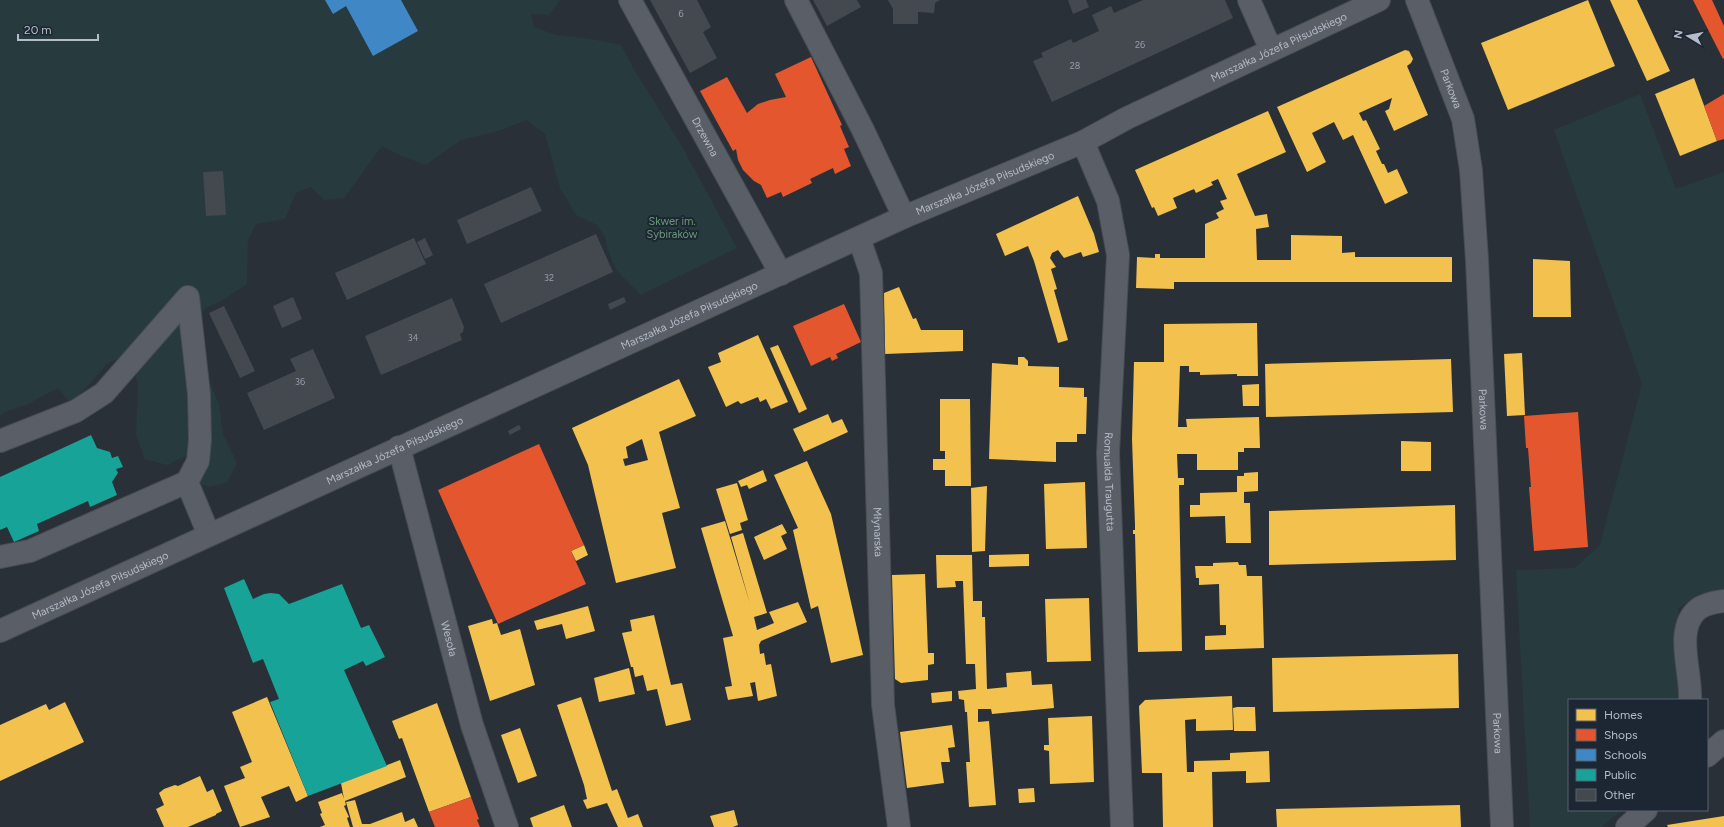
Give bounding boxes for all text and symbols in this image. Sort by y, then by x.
house number: 6 [678,8,684,19]
street label: Marszałka Józefa Piłsudskiego [1209,10,1349,85]
scale bar [18,16,98,42]
north arrow [1668,16,1708,56]
text: 20 m [24,23,52,37]
text: N [1672,29,1686,40]
house number: 26 [1135,39,1145,50]
house number: 28 [1070,60,1081,71]
street label: Parkowa [1437,67,1464,110]
street label: Drzewna [689,115,721,159]
street label: Marszałka Józefa Piłsudskiego [914,149,1056,218]
park label: Skwer im. Sybiraków [647,215,698,241]
house number: 32 [544,272,554,283]
street label: Marszałka Józefa Piłsudskiego [619,279,760,353]
house number: 34 [408,332,419,343]
house number: 36 [295,376,305,387]
street label: Parkowa [1476,389,1490,430]
street label: Marszałka Józefa Piłsudskiego [324,414,465,488]
street label: Romualda Traugutta [1101,432,1117,532]
street label: Młynarska [871,507,885,557]
street label: Marszałka Józefa Piłsudskiego [30,549,171,623]
street label: Wesoła [438,619,460,658]
legend [1568,699,1708,811]
text: Homes [1604,708,1643,722]
street label: Parkowa [1490,712,1505,754]
text: Shops [1604,728,1638,742]
text: Schools [1604,748,1647,762]
text: Public [1604,768,1637,782]
text: Other [1604,788,1635,802]

